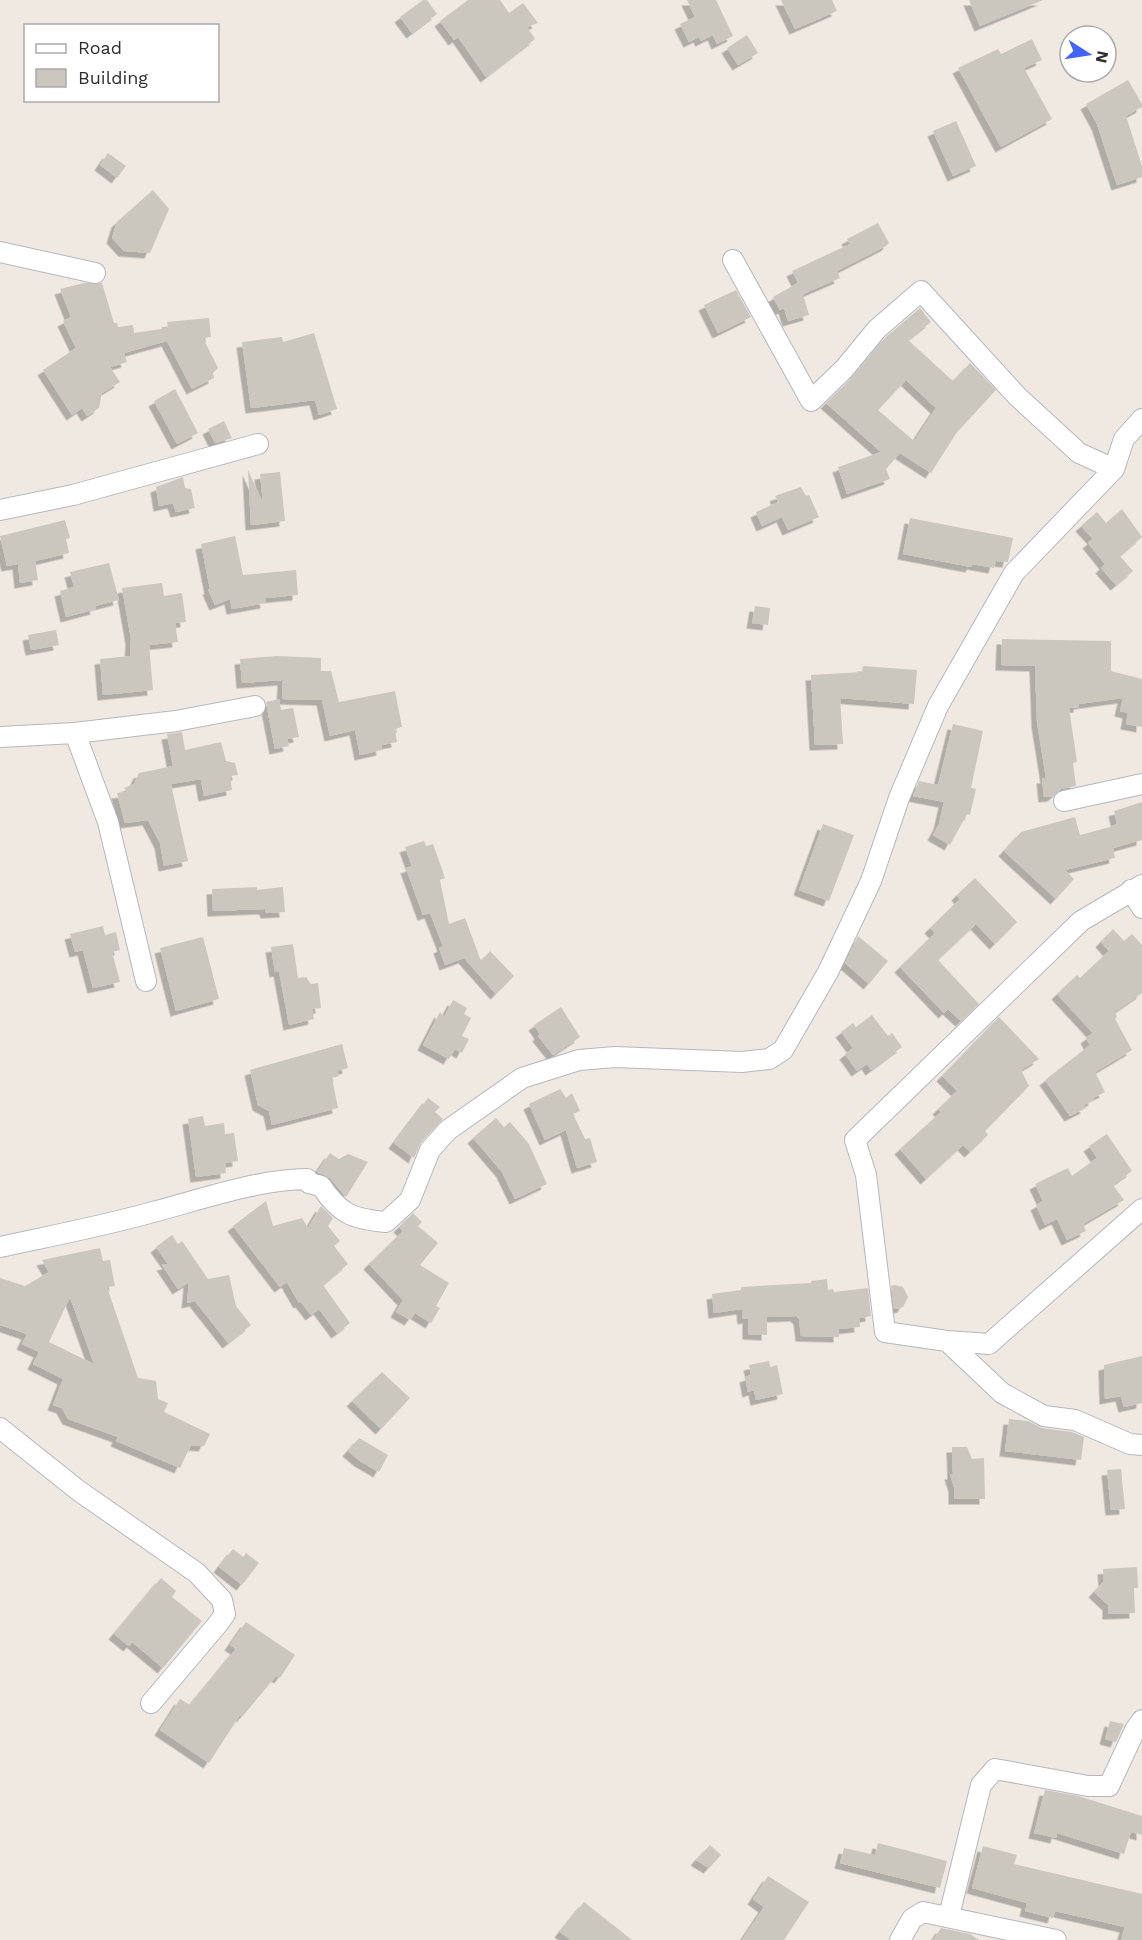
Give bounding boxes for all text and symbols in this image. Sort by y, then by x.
legend [24,24,219,102]
north arrow [1058,24,1118,84]
text: Road [78,37,122,58]
text: N [1092,49,1113,65]
text: Building [78,67,148,88]

